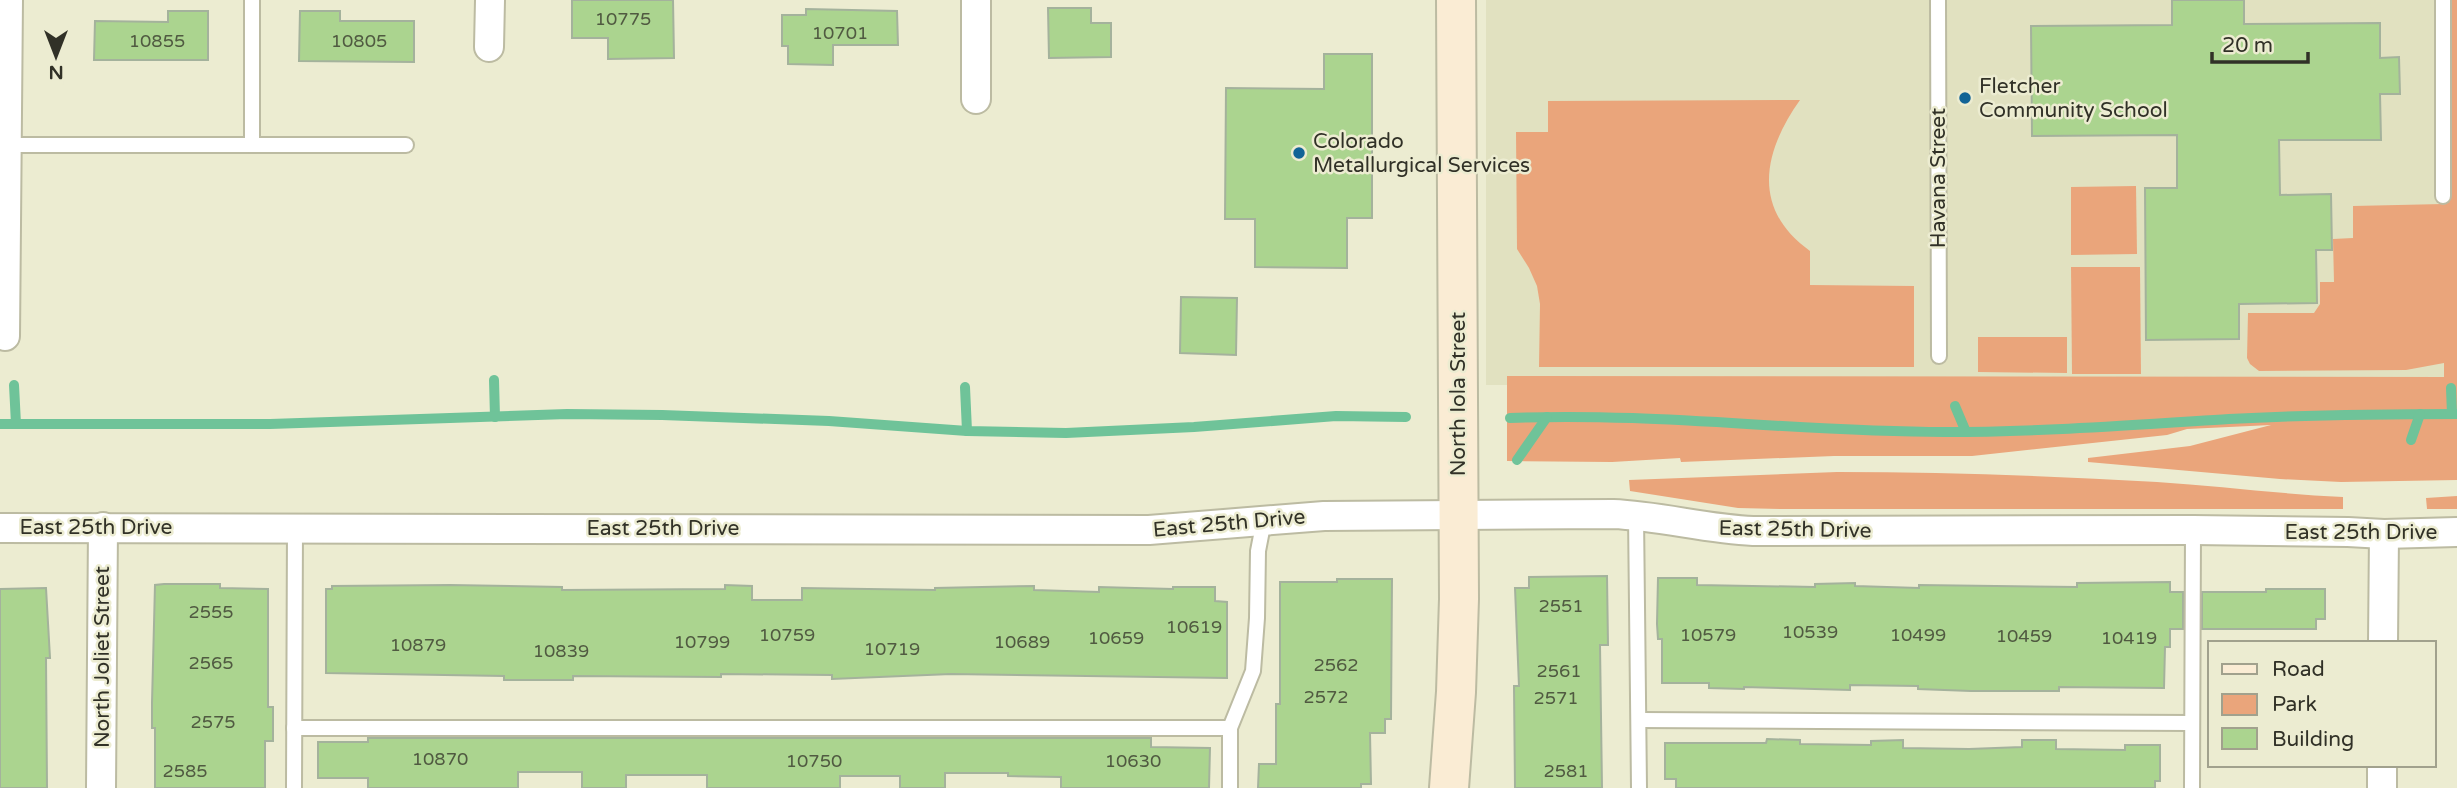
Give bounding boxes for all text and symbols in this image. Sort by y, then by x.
house number: 10775 [595,8,651,30]
north arrow [21,21,91,91]
scale bar [2212,21,2308,65]
house number: 10701 [812,22,868,44]
house number: 10855 [129,30,185,52]
house number: 10805 [331,30,387,52]
text: 20 m [2222,33,2273,58]
text: N [48,61,64,83]
place label: Fletcher Community School [1979,74,2168,123]
marker: Fletcher Community School [1957,90,1973,106]
street label: Havana Street [1926,108,1951,248]
place label: Colorado Metallurgical Services [1313,129,1530,178]
marker: Colorado Metallurgical Services [1291,145,1307,161]
street label: North Iola Street [1446,312,1471,476]
street label: East 25th Drive [1152,504,1306,543]
street label: East 25th Drive [20,515,173,540]
street label: East 25th Drive [587,516,740,541]
street label: East 25th Drive [1718,516,1872,543]
street label: East 25th Drive [2285,520,2438,545]
street label: North Joliet Street [90,566,115,748]
house number: 2551 [1538,595,1584,617]
house number: 2555 [188,601,234,623]
house number: 10619 [1166,616,1222,638]
house number: 10539 [1782,621,1838,643]
house number: 10759 [759,624,815,646]
house number: 10579 [1680,624,1736,646]
house number: 10499 [1890,624,1946,646]
house number: 10459 [1996,625,2052,647]
house number: 10659 [1088,627,1144,649]
house number: 10419 [2101,627,2157,649]
house number: 10799 [674,631,730,653]
house number: 10689 [994,631,1050,653]
house number: 10879 [390,634,446,656]
house number: 10719 [864,638,920,660]
house number: 10839 [533,640,589,662]
legend [2208,641,2436,767]
house number: 2565 [188,652,234,674]
house number: 2562 [1313,654,1359,676]
text: Road [2272,657,2325,682]
house number: 2561 [1536,660,1582,682]
house number: 2572 [1303,686,1349,708]
house number: 2571 [1533,687,1579,709]
text: Park [2272,692,2317,717]
house number: 2575 [190,711,236,733]
text: Building [2272,727,2354,752]
house number: 10870 [412,748,468,770]
house number: 10750 [786,750,842,772]
house number: 10630 [1105,750,1161,772]
house number: 2585 [162,760,208,782]
house number: 2581 [1543,760,1589,782]

